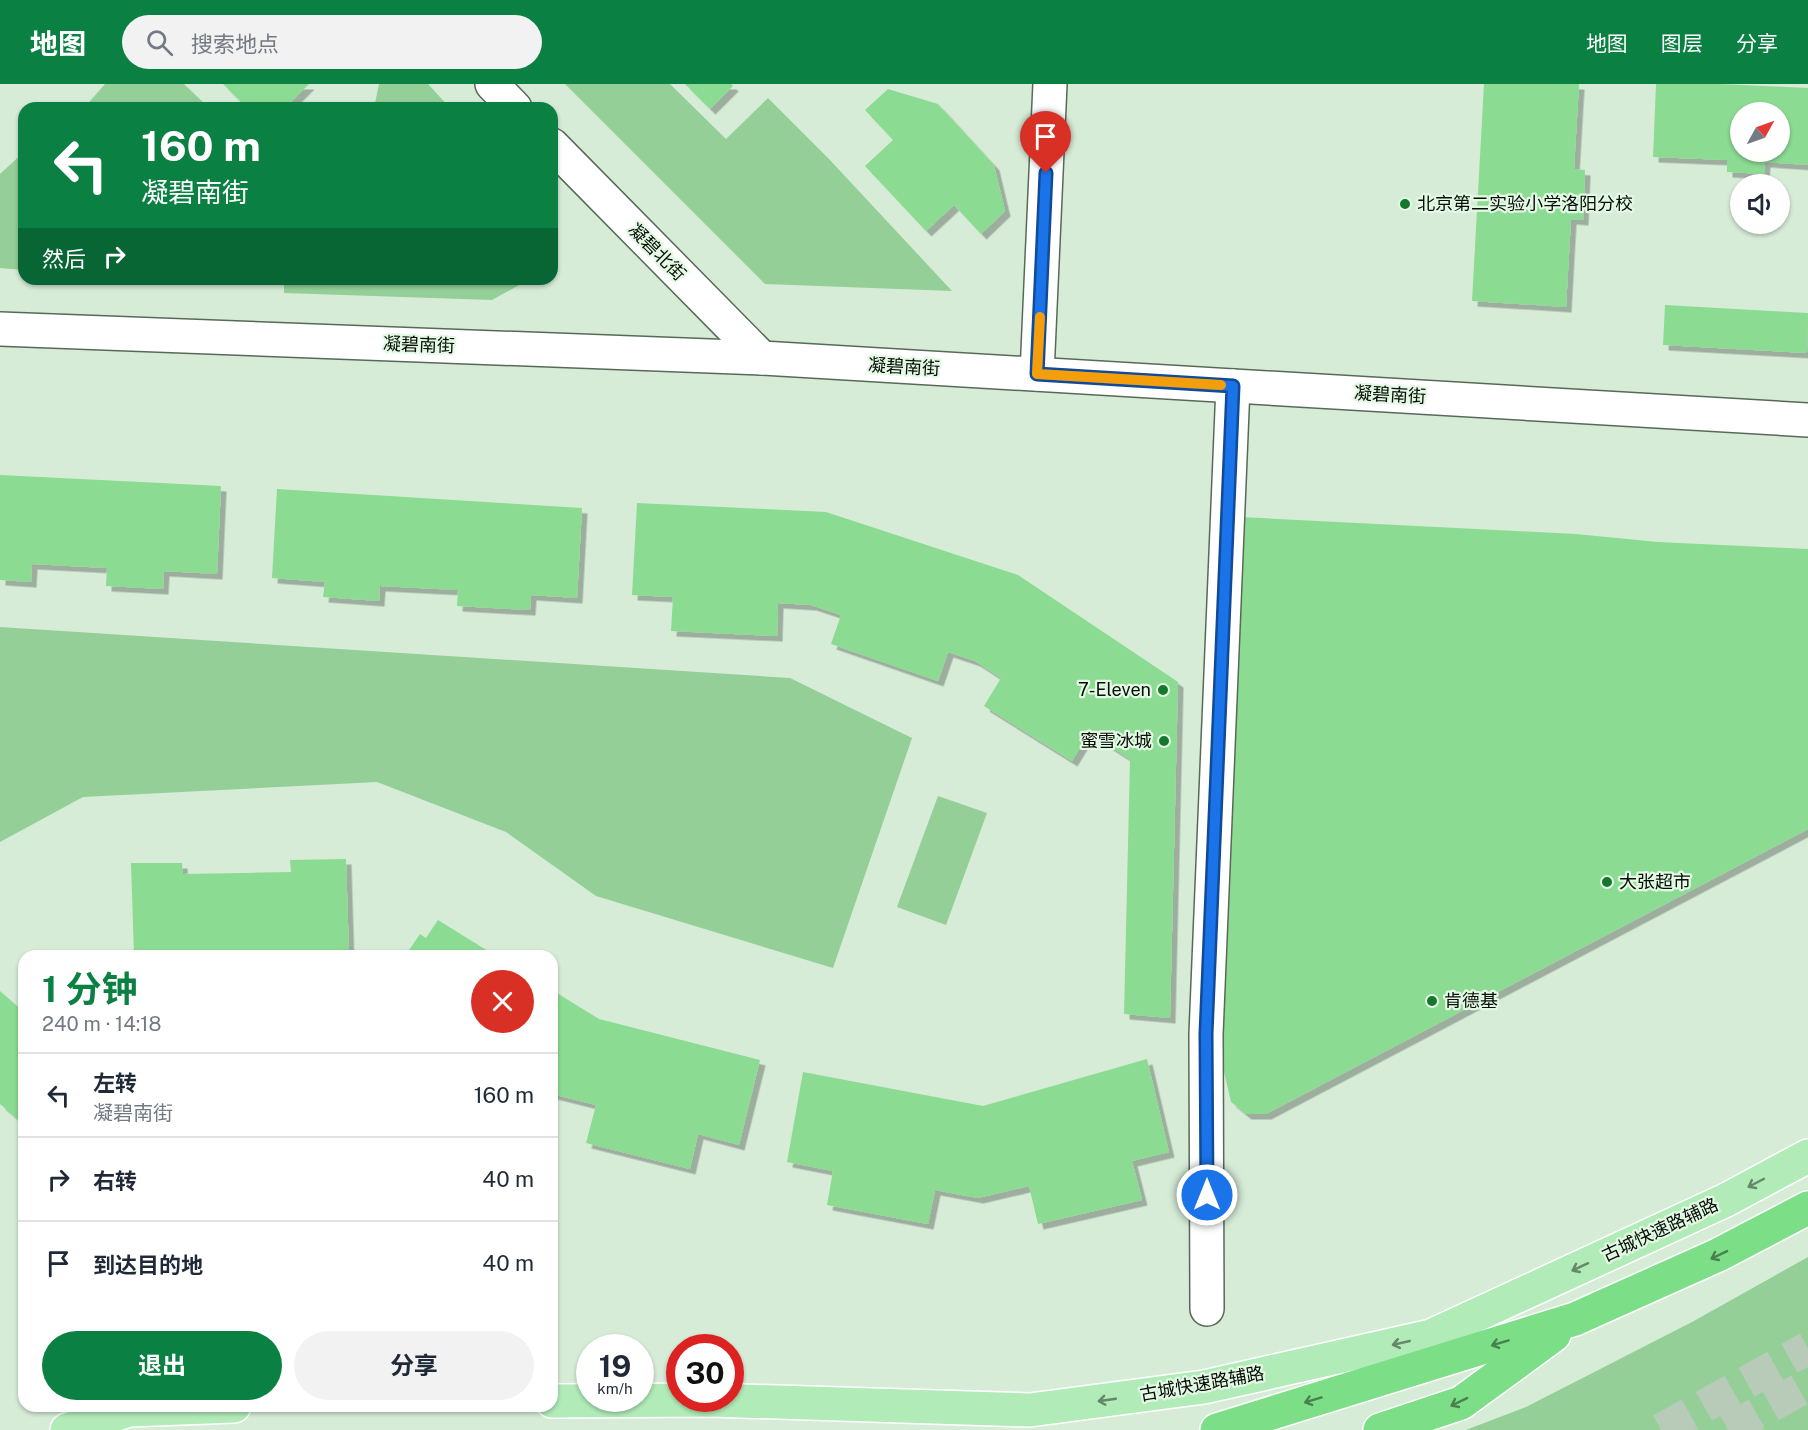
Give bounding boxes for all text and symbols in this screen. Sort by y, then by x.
search box [122,15,542,69]
icon: search [143,26,176,59]
text: 地图 [30,27,86,60]
text: 搜索地点 [191,31,279,57]
text: 地图 [1586,31,1628,56]
text: 图层 [1661,31,1703,56]
text: 分享 [1736,31,1778,56]
north arrow [1730,102,1790,162]
map controls [1730,102,1790,234]
pin [1020,111,1071,173]
icon: arrive [1029,120,1062,153]
text: 160 m [141,121,261,170]
icon: left [42,126,120,204]
button: sound [1730,174,1790,234]
text: 凝碧南街 [141,176,249,208]
place label: 北京第二实验小学洛阳分校 [1417,193,1633,214]
marker: 北京第二实验小学洛阳分校 [1398,197,1412,211]
street label: 凝碧北街 [624,219,690,285]
icon: right [98,240,131,273]
text: 然后 [42,246,86,272]
street label: 凝碧南街 [383,333,455,356]
street label: 凝碧南街 [868,354,941,379]
street label: 凝碧南街 [1354,382,1427,407]
place label: 7-Eleven [1078,679,1151,700]
marker: 7-Eleven [1156,683,1170,697]
place label: 蜜雪冰城 [1080,730,1152,751]
marker: 蜜雪冰城 [1157,734,1171,748]
place label: 大张超市 [1619,871,1691,892]
marker: 大张超市 [1600,875,1614,889]
text: 1 分钟 [42,968,138,1010]
button: close [471,970,534,1033]
place label: 肯德基 [1444,990,1498,1011]
marker: 肯德基 [1425,994,1439,1008]
text: 240 m · 14:18 [42,1012,161,1036]
text: 左转 [93,1070,137,1096]
icon: left [42,1079,75,1112]
text: 160 m [474,1082,534,1108]
text: 凝碧南街 [93,1101,173,1125]
icon: right [42,1163,75,1196]
position arrow [1175,1163,1239,1227]
text: 40 m [482,1166,534,1192]
text: 右转 [93,1168,137,1194]
one-way arrow [1748,1178,1766,1189]
street label: 古城快速路辅路 [1598,1193,1721,1266]
icon: arrive [42,1247,75,1280]
one-way arrow [1711,1249,1729,1261]
text: 40 m [482,1250,534,1276]
text: 到达目的地 [93,1252,203,1278]
one-way arrow [1572,1262,1590,1274]
button: 退出 [42,1331,282,1400]
button: 分享 [294,1331,534,1400]
speed limit sign: 30 [666,1334,744,1412]
one-way arrow [1392,1338,1412,1349]
one-way arrow [1491,1338,1510,1349]
text: 19 [599,1348,631,1384]
street label: 古城快速路辅路 [1138,1362,1266,1405]
text: km/h [597,1380,633,1397]
one-way arrow [1098,1394,1118,1405]
one-way arrow [1304,1395,1323,1406]
one-way arrow [1450,1397,1468,1409]

